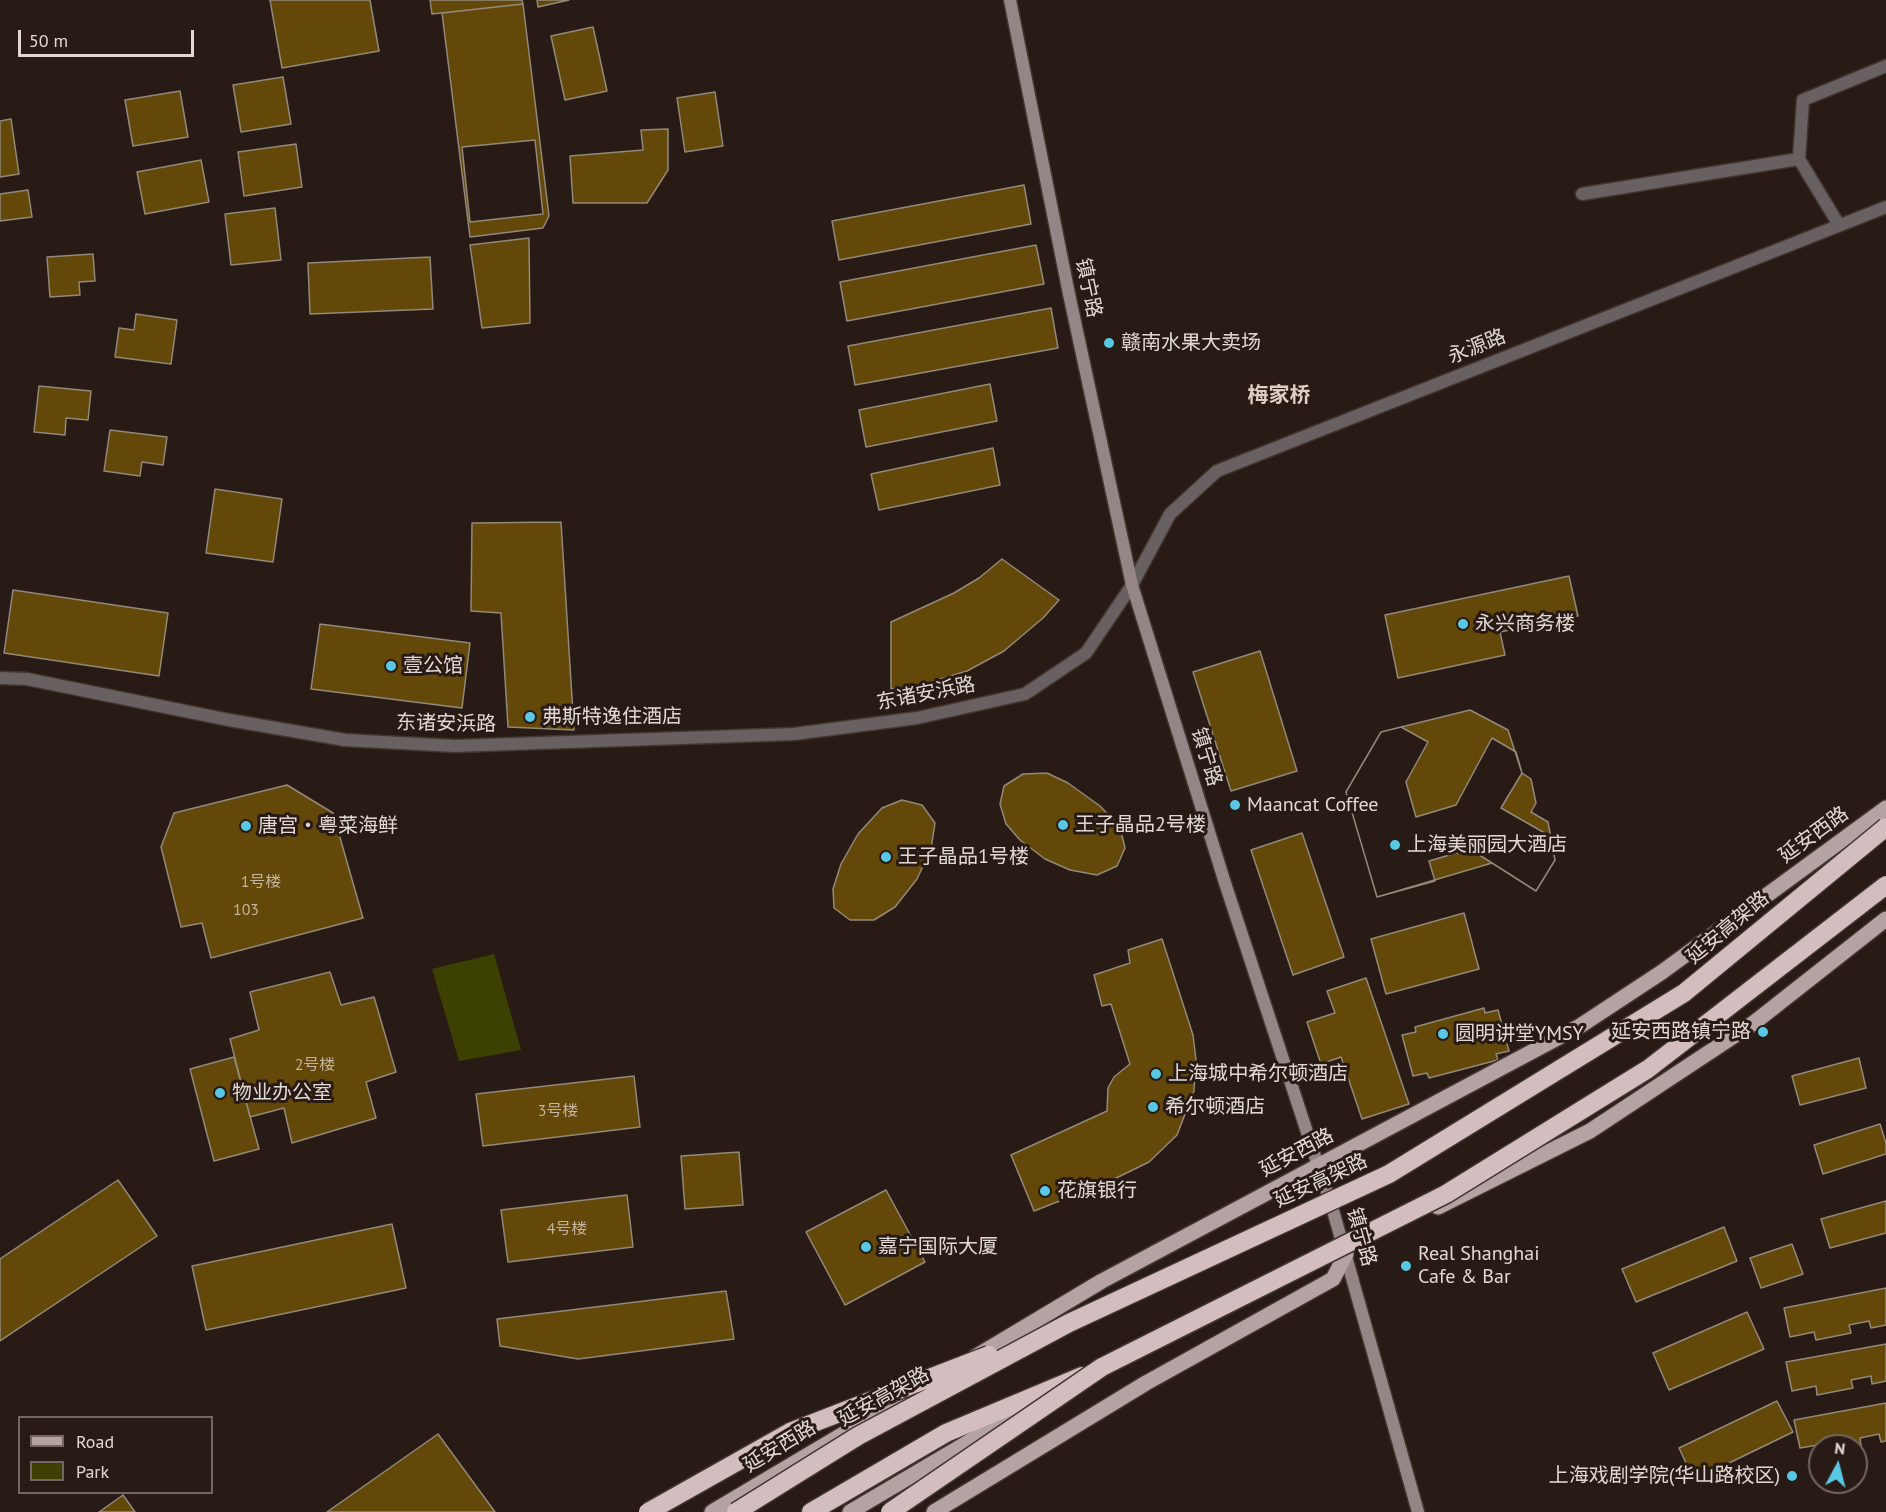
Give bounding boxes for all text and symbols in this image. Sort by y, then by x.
scale bar [21,18,196,56]
text: 50 m [29,29,68,52]
street label: 镇宁路 [1070,256,1106,320]
street label: 永源路 [1445,325,1509,369]
place label: 赣南水果大卖场 [1121,331,1261,355]
marker: 赣南水果大卖场 [1102,336,1116,350]
district label: 梅家桥 [1248,383,1310,409]
place label: 永兴商务楼 [1475,612,1575,636]
marker: 永兴商务楼 [1456,617,1470,631]
place label: 壹公馆 [403,654,463,678]
marker: 壹公馆 [384,659,398,673]
street label: 东诸安浜路 [875,673,977,715]
place label: 弗斯特逸住酒店 [542,705,682,729]
marker: 弗斯特逸住酒店 [523,710,537,724]
street label: 东诸安浜路 [396,711,496,737]
street label: 镇宁路 [1186,725,1226,789]
place label: Maancat Coffee [1247,793,1378,817]
marker: Maancat Coffee [1228,798,1242,812]
street label: 延安西路 [1775,802,1853,868]
place label: 王子晶品2号楼 [1075,813,1206,837]
place label: 唐宫・粤菜海鲜 [258,814,398,838]
marker: 王子晶品2号楼 [1056,818,1070,832]
marker: 唐宫・粤菜海鲜 [239,819,253,833]
place label: 上海美丽园大酒店 [1407,833,1567,857]
marker: 上海美丽园大酒店 [1388,838,1402,852]
place label: 王子晶品1号楼 [898,845,1029,869]
marker: 王子晶品1号楼 [879,850,893,864]
house number: 1号楼 [241,872,281,892]
street label: 延安高架路 [1682,887,1774,969]
house number: 103 [233,900,259,920]
place label: 延安西路镇宁路 [1611,1020,1751,1044]
place label: 圆明讲堂YMSY [1455,1022,1584,1046]
marker: 延安西路镇宁路 [1756,1025,1770,1039]
marker: 圆明讲堂YMSY [1436,1027,1450,1041]
house number: 2号楼 [295,1055,335,1075]
place label: 上海城中希尔顿酒店 [1168,1062,1348,1086]
marker: 上海城中希尔顿酒店 [1149,1067,1163,1081]
place label: 物业办公室 [232,1081,332,1105]
marker: 物业办公室 [213,1086,227,1100]
place label: 希尔顿酒店 [1165,1095,1265,1119]
marker: 希尔顿酒店 [1146,1100,1160,1114]
house number: 3号楼 [538,1101,578,1121]
street label: 延安西路 [1256,1124,1338,1182]
street label: 延安高架路 [1271,1149,1371,1213]
place label: 花旗银行 [1057,1179,1137,1203]
marker: 花旗银行 [1038,1184,1052,1198]
street label: 镇宁路 [1341,1205,1381,1269]
house number: 4号楼 [547,1219,587,1239]
place label: 嘉宁国际大厦 [878,1235,998,1259]
marker: 嘉宁国际大厦 [859,1240,873,1254]
place label: Real Shanghai Cafe & Bar [1418,1242,1540,1289]
marker: Real Shanghai Cafe & Bar [1399,1259,1413,1273]
street label: 延安高架路 [834,1362,934,1432]
legend [18,1416,213,1494]
street label: 延安西路 [740,1416,820,1478]
text: Road [76,1430,114,1453]
north arrow [1808,1434,1868,1494]
text: N [1834,1438,1846,1459]
text: Park [76,1460,109,1483]
place label: 上海戏剧学院(华山路校区) [1549,1464,1780,1488]
marker: 上海戏剧学院(华山路校区) [1785,1469,1799,1483]

